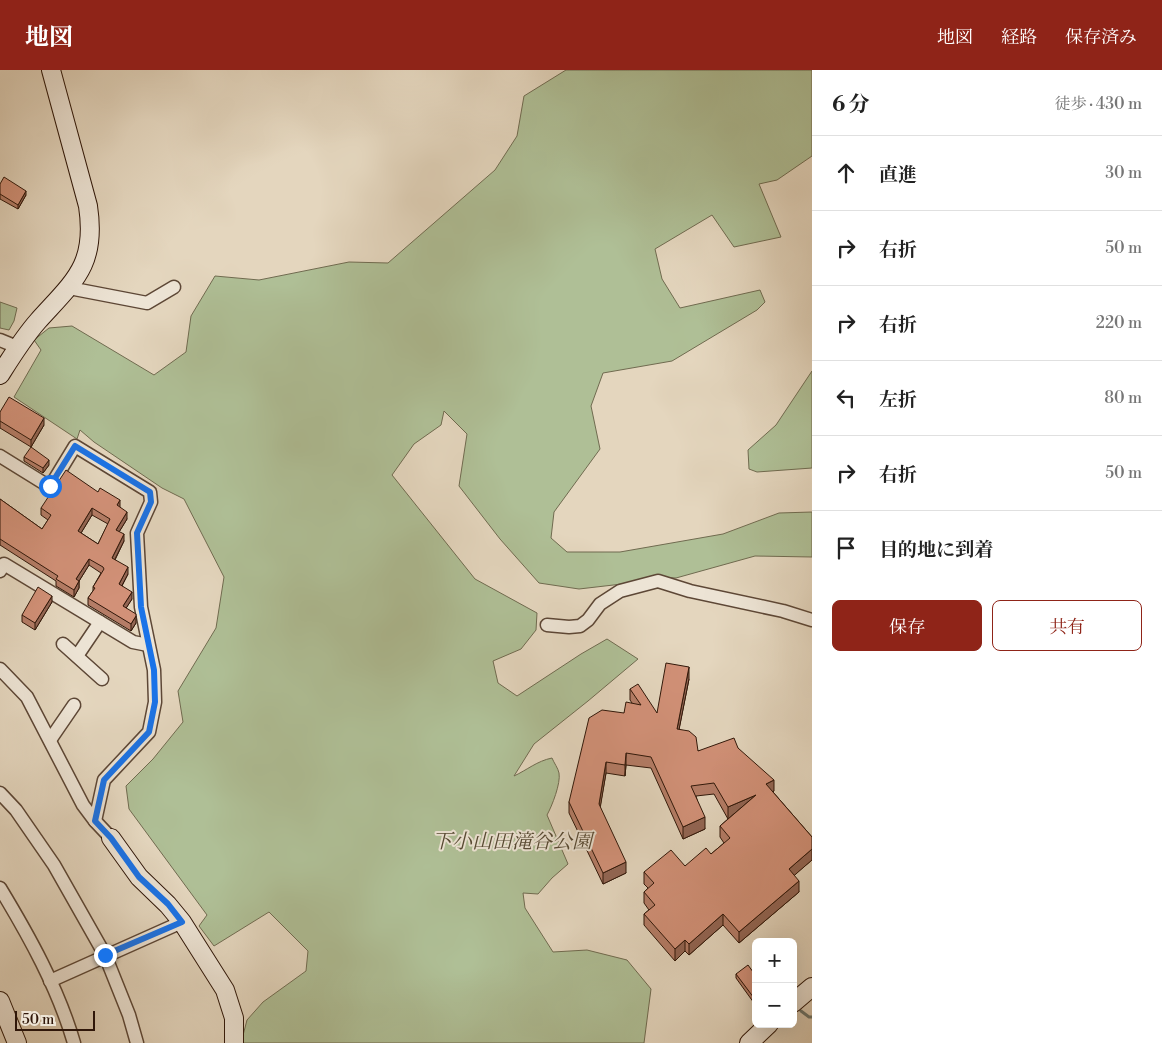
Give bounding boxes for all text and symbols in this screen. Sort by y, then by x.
text: 地図 [25,23,73,53]
text: 地図 [937,26,973,49]
text: 経路 [1001,26,1037,49]
text: 保存済み [1065,26,1137,49]
text: 6 分 [832,92,870,118]
text: 徒歩 · 430 m [1054,94,1142,114]
icon: ahead [832,159,860,187]
text: 直進 [879,163,917,187]
text: 30 m [1105,163,1142,183]
icon: right [832,234,860,262]
text: 右折 [879,238,917,262]
text: 50 m [1105,238,1142,258]
icon: right [832,309,860,337]
text: 右折 [879,313,917,337]
text: 220 m [1096,313,1142,333]
icon: left [832,384,860,412]
text: 左折 [879,388,917,412]
text: 80 m [1104,388,1142,408]
icon: right [832,459,860,487]
text: 右折 [879,463,917,487]
text: 50 m [1105,463,1142,483]
route start [39,475,62,498]
icon: arrive [832,534,860,562]
text: 目的地に到着 [879,538,993,562]
button: 保存 [832,600,982,651]
button: 共有 [992,600,1142,651]
park label: 下小山田滝谷公園 [432,830,595,855]
map controls [752,938,797,1028]
button: + [752,938,797,983]
route end [94,944,117,967]
button: − [752,983,797,1028]
scale bar [15,1008,95,1031]
text: 50 m [22,1011,54,1029]

